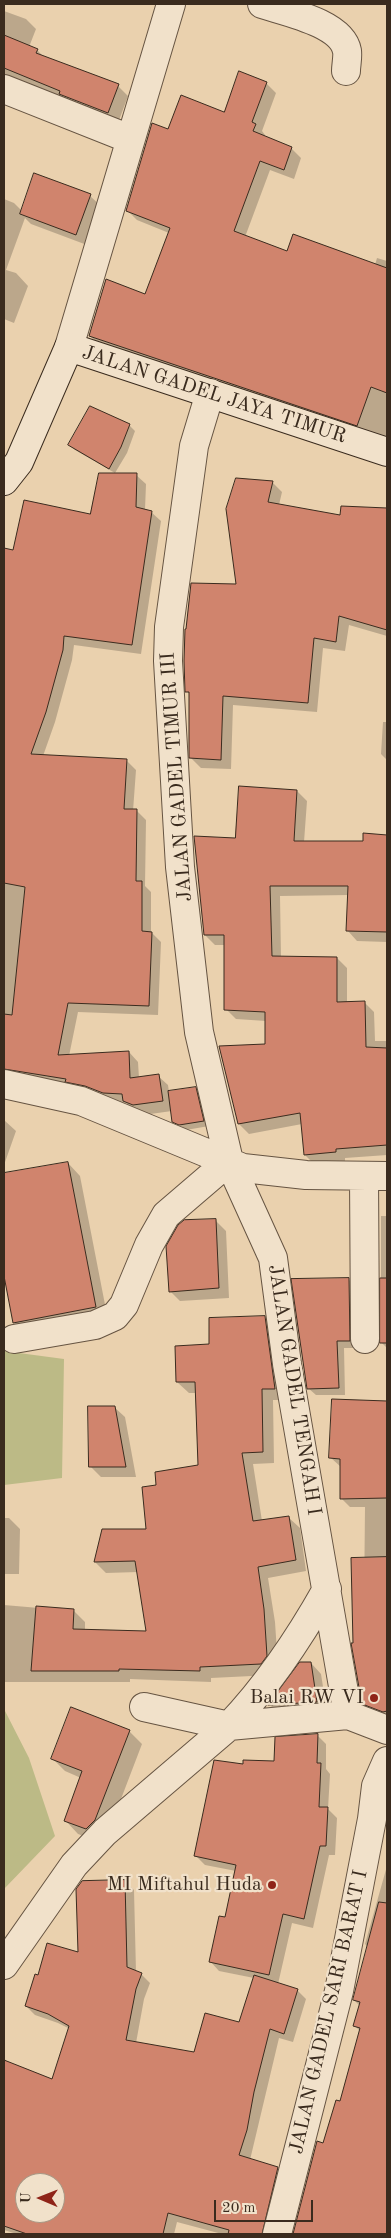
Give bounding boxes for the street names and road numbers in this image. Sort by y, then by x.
street label: JALAN GADEL JAYA TIMUR [79,341,349,449]
street label: JALAN GADEL TIMUR III [156,651,198,903]
street label: JALAN GADEL TENGAH I [262,1263,326,1517]
street label: JALAN GADEL SARI BARAT I [285,1868,373,2156]

